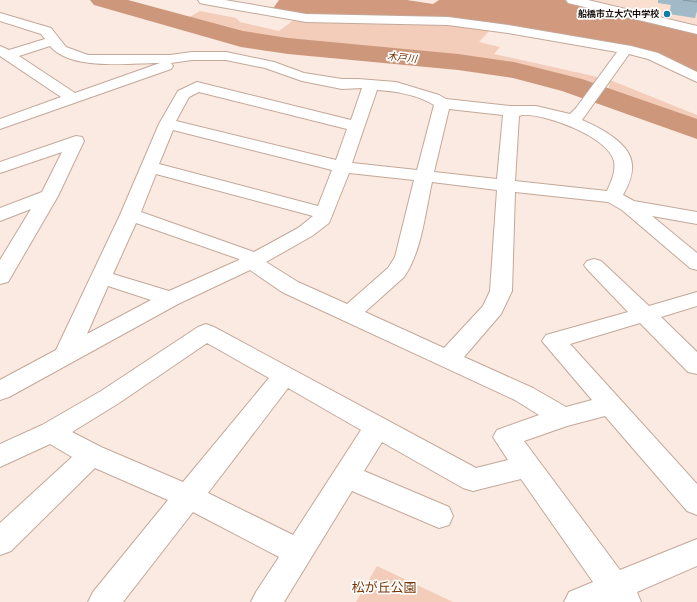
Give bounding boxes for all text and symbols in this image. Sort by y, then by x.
place label: 船橋市立大穴中学校 [578,8,660,19]
marker: 船橋市立大穴中学校 [662,9,672,19]
water label: 木戸川 [386,49,419,66]
park label: 松が丘公園 [351,579,417,595]

